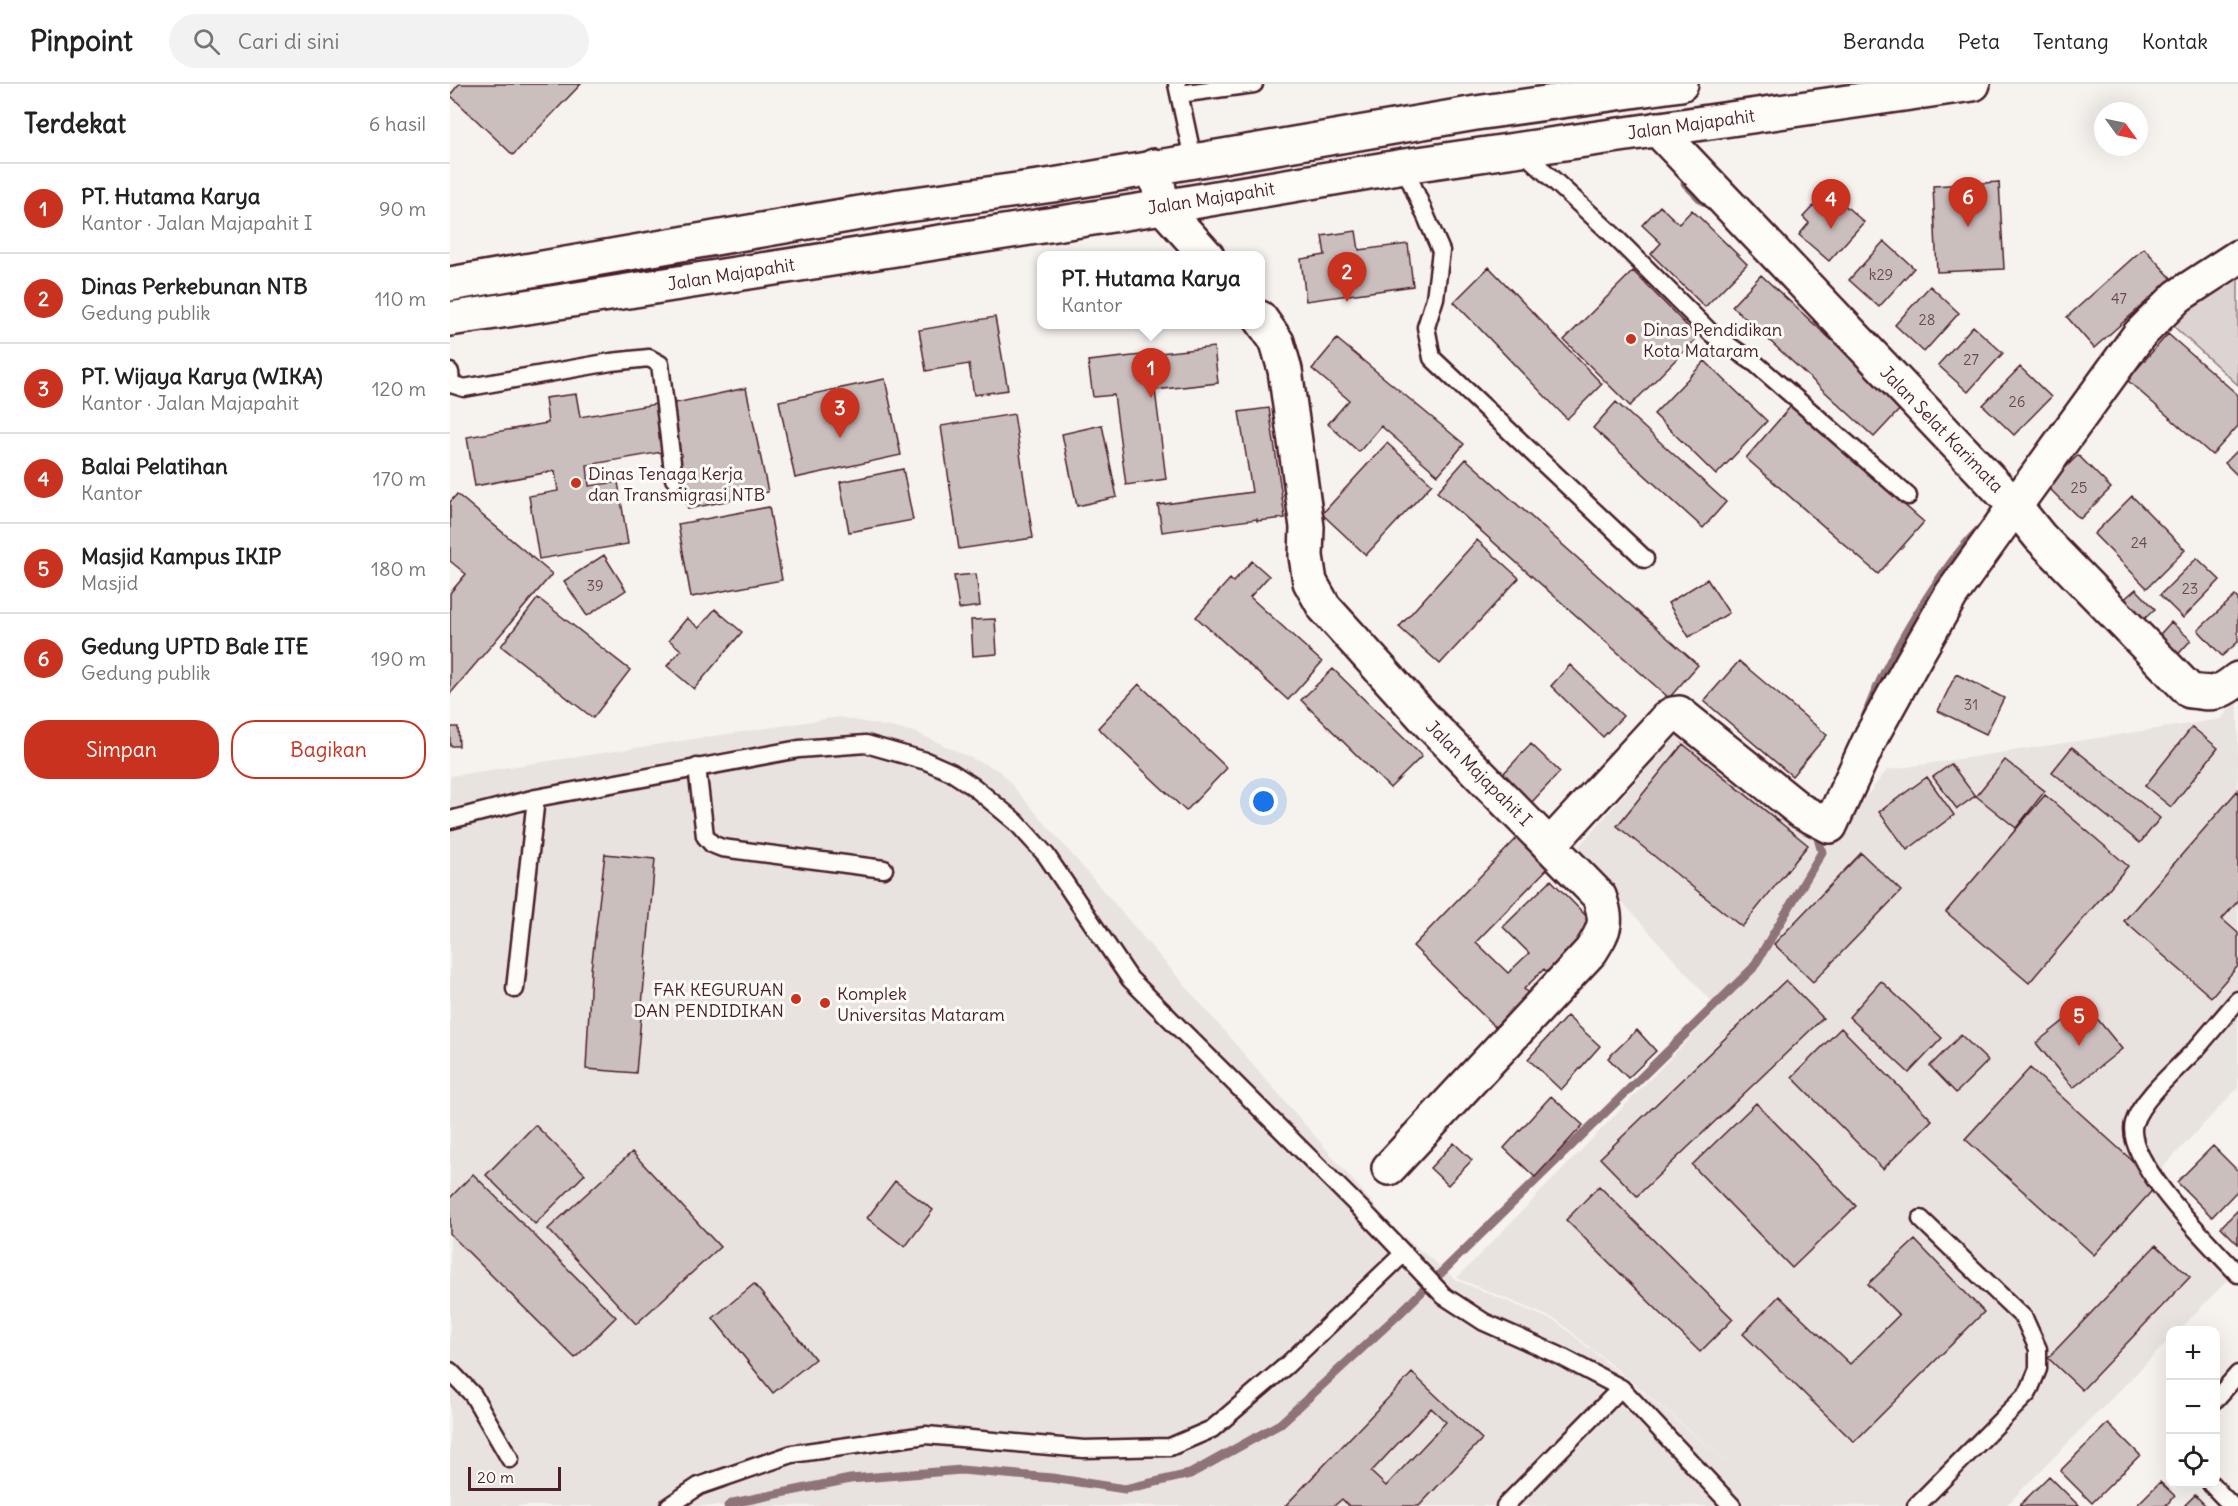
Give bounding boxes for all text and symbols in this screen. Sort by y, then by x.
search box [169,14,589,68]
text: Pinpoint [30,23,133,59]
icon: search [190,25,223,58]
text: Cari di sini [238,27,339,55]
text: Beranda [1843,28,1925,55]
text: Peta [1958,28,2000,55]
text: Tentang [2033,28,2109,55]
text: Kontak [2142,28,2208,55]
north arrow [2094,102,2148,156]
street label: Jalan Majapahit [1626,104,1756,144]
text: Terdekat [24,107,126,140]
text: 6 hasil [369,111,426,136]
street label: Jalan Majapahit [1146,177,1276,219]
pin: 6 [1948,178,1988,227]
pin: 4 [1812,180,1850,229]
text: PT. Hutama Karya [81,182,260,210]
text: 1 [40,196,47,221]
text: 90 m [379,196,426,221]
text: Kantor · Jalan Majapahit I [81,210,312,235]
popup [1037,251,1265,329]
pin: 2 [1328,252,1366,302]
street label: Jalan Majapahit [666,253,796,295]
text: PT. Hutama Karya [1061,264,1241,292]
house number: k29 [1869,265,1893,284]
text: Dinas Perkebunan NTB [81,272,308,300]
text: 2 [38,286,49,311]
text: 110 m [375,286,426,311]
house number: 47 [2111,289,2127,308]
text: Kantor [1061,292,1123,317]
text: Gedung publik [81,300,210,325]
house number: 28 [1919,310,1935,329]
place label: Dinas Pendidikan Kota Mataram [1643,318,1782,362]
marker: Dinas Pendidikan Kota Mataram [1624,332,1638,346]
pin: 1 [1132,348,1170,398]
house number: 27 [1963,350,1979,369]
street label: Jalan Selat Karimata [1875,361,2009,497]
text: PT. Wijaya Karya (WIKA) [81,362,323,390]
text: 3 [38,376,49,401]
text: 120 m [372,376,426,401]
pin: 3 [820,388,860,438]
text: Kantor · Jalan Majapahit [81,390,299,415]
house number: 26 [2009,392,2025,411]
text: Balai Pelatihan [81,452,228,480]
place label: Dinas Tenaga Kerja dan Transmigrasi NTB [588,462,765,506]
text: 4 [38,466,49,491]
text: 170 m [373,466,426,491]
marker: Dinas Tenaga Kerja dan Transmigrasi NTB [569,476,583,490]
house number: 25 [2071,478,2087,497]
text: Kantor [81,480,142,505]
house number: 24 [2131,533,2148,552]
text: Masjid Kampus IKIP [81,542,281,570]
text: 5 [38,556,49,581]
text: 180 m [371,556,426,581]
text: Masjid [81,570,138,595]
house number: 39 [586,576,604,595]
house number: 23 [2182,579,2198,598]
text: Gedung UPTD Bale ITE [81,632,308,660]
text: 6 [38,646,49,671]
text: 190 m [371,646,426,671]
text: Gedung publik [81,660,210,685]
house number: 31 [1964,695,1978,714]
street label: Jalan Majapahit I [1421,715,1537,831]
button: Simpan [24,720,219,779]
button: Bagikan [231,720,426,779]
your location [1249,787,1278,816]
place label: FAK KEGURUAN DAN PENDIDIKAN [634,978,784,1022]
place label: Komplek Universitas Mataram [837,982,1005,1026]
marker: FAK KEGURUAN DAN PENDIDIKAN [789,992,803,1006]
marker: Komplek Universitas Mataram [818,996,832,1010]
pin: 5 [2060,996,2098,1046]
map controls [2166,1326,2220,1488]
button: + [2166,1326,2220,1380]
button: − [2166,1380,2220,1434]
button: locate [2166,1434,2220,1488]
scale bar [468,1464,561,1492]
text: 20 m [477,1467,514,1487]

